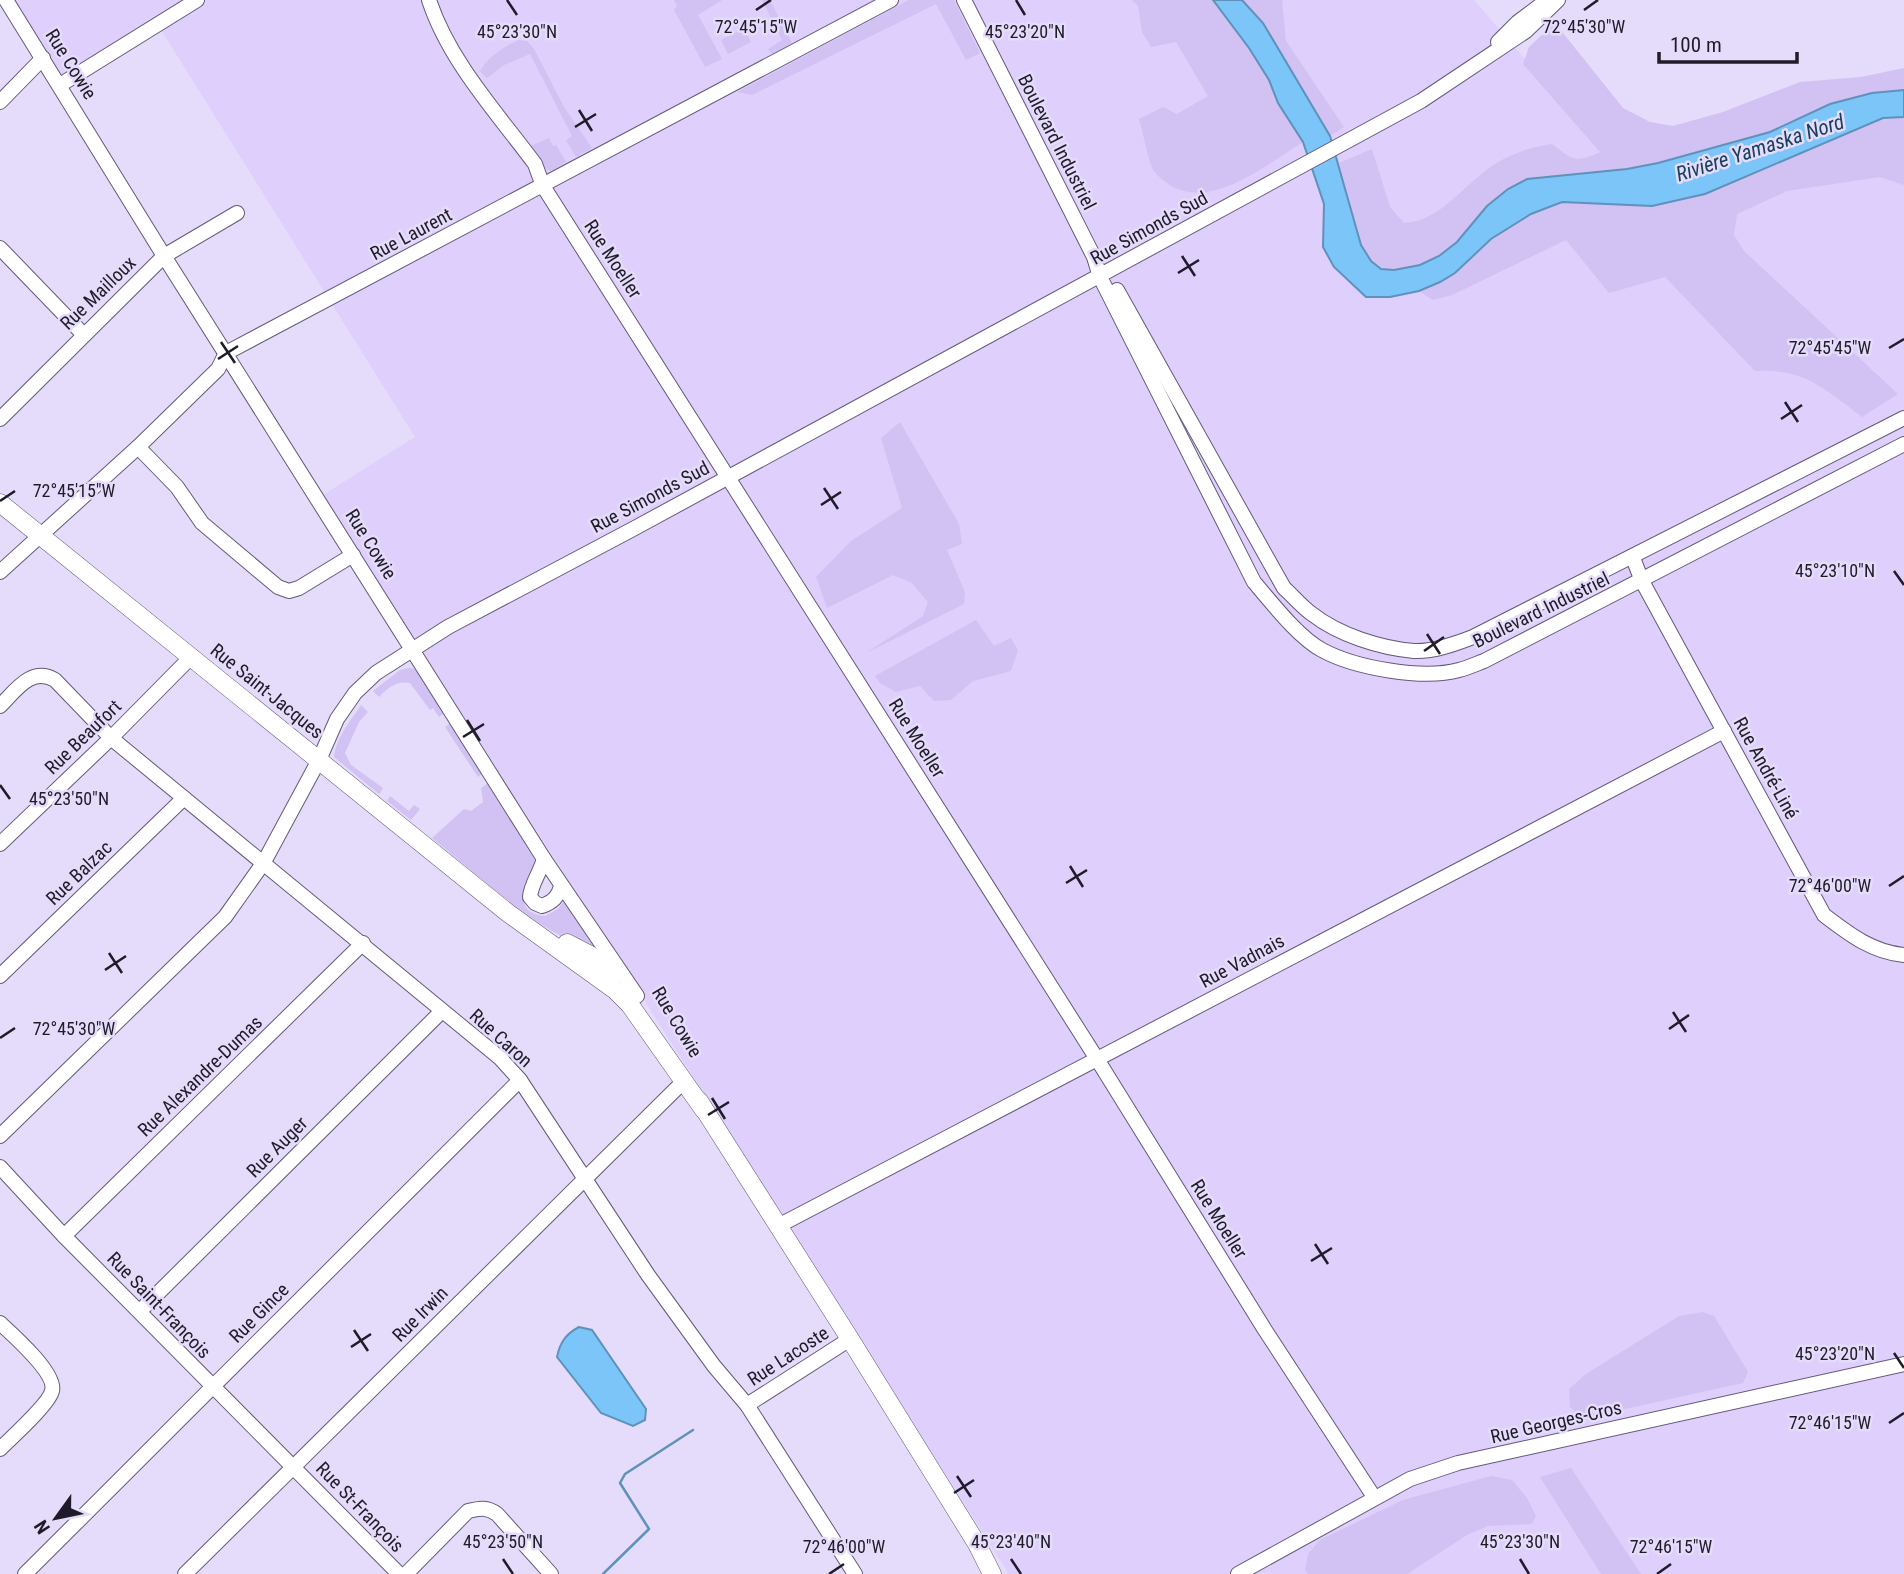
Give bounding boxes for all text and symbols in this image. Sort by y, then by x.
text: 72°45'15"W [715,16,798,37]
text: 72°45'30"W [1543,16,1626,37]
text: 45°23'30"N [477,21,557,42]
text: 45°23'20"N [985,21,1065,42]
scale bar [1659,21,1797,65]
street label: Rue Cowie [40,25,102,103]
text: 100 m [1670,33,1722,57]
street label: Boulevard Industriel [1013,70,1101,214]
water label: Rivière Yamaska Nord [1673,109,1848,187]
street label: Rue Simonds Sud [1086,186,1212,270]
street label: Rue Laurent [366,203,456,265]
street label: Rue Moeller [579,216,647,303]
street label: Rue Mailloux [55,251,141,335]
text: 72°45'45"W [1789,337,1872,358]
street label: Rue Simonds Sud [587,456,713,538]
text: 72°45'15"W [33,480,116,501]
street label: Rue Cowie [340,505,402,583]
text: 45°23'10"N [1795,560,1875,581]
street label: Boulevard Industriel [1469,567,1613,653]
street label: Rue Saint-Jacques [206,638,328,744]
street label: Rue Moeller [884,694,950,782]
street label: Rue Beaufort [40,695,126,779]
street label: Rue André-Liné [1729,713,1803,823]
text: 45°23'50"N [29,788,109,809]
street label: Rue Balzac [41,836,117,910]
text: 72°46'00"W [1789,875,1872,896]
street label: Rue Vadnais [1196,929,1288,993]
street label: Rue Cowie [647,982,707,1062]
street label: Rue Caron [465,1004,537,1072]
street label: Rue Alexandre-Dumas [133,1011,267,1141]
text: 72°45'30"W [33,1018,116,1039]
street label: Rue Auger [242,1112,312,1182]
street label: Rue Moeller [1186,1175,1252,1263]
street label: Rue Saint-François [102,1247,216,1363]
street label: Rue Gince [224,1278,294,1348]
street label: Rue Irwin [387,1281,453,1347]
street label: Rue Lacoste [743,1321,833,1391]
text: 45°23'20"N [1795,1343,1875,1364]
street label: Rue Georges-Cros [1488,1396,1624,1448]
text: 72°46'15"W [1789,1412,1872,1433]
street label: Rue St-François [311,1457,409,1557]
north arrow [21,1483,91,1553]
text: N [29,1516,55,1538]
text: 45°23'50"N [463,1531,543,1552]
text: 45°23'40"N [971,1531,1051,1552]
text: 45°23'30"N [1480,1531,1560,1552]
text: 72°46'00"W [803,1536,886,1557]
text: 72°46'15"W [1630,1536,1713,1557]

